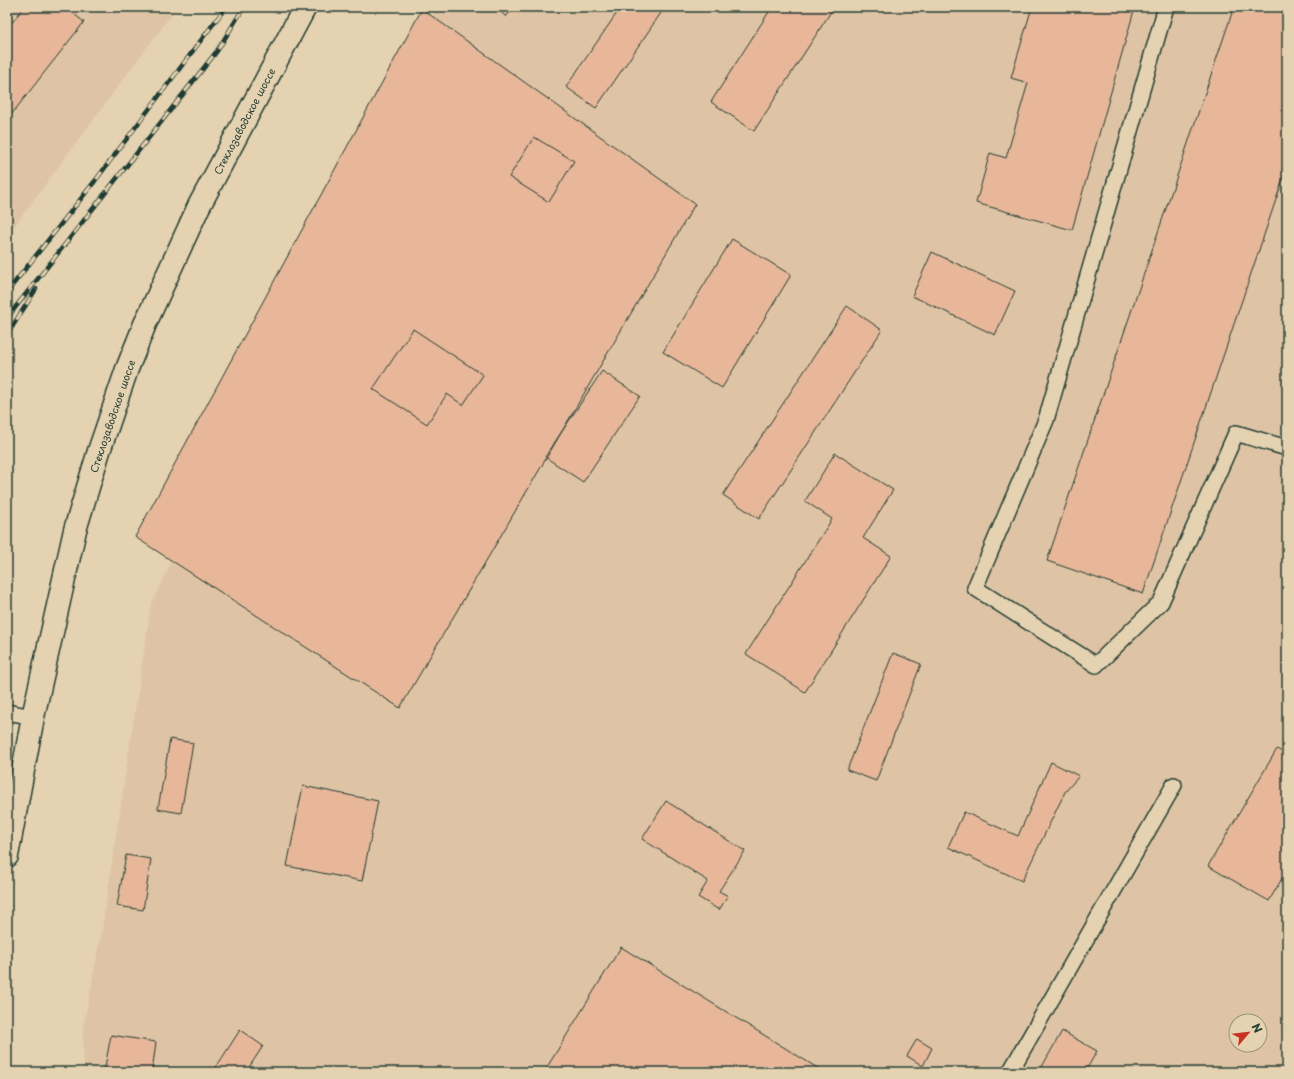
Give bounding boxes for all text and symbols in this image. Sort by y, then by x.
street label: Стеклозаводское шоссе [210,65,278,177]
street label: Стеклозаводское шоссе [86,357,138,475]
north arrow [1228,1013,1268,1053]
text: N [1248,1020,1267,1036]

